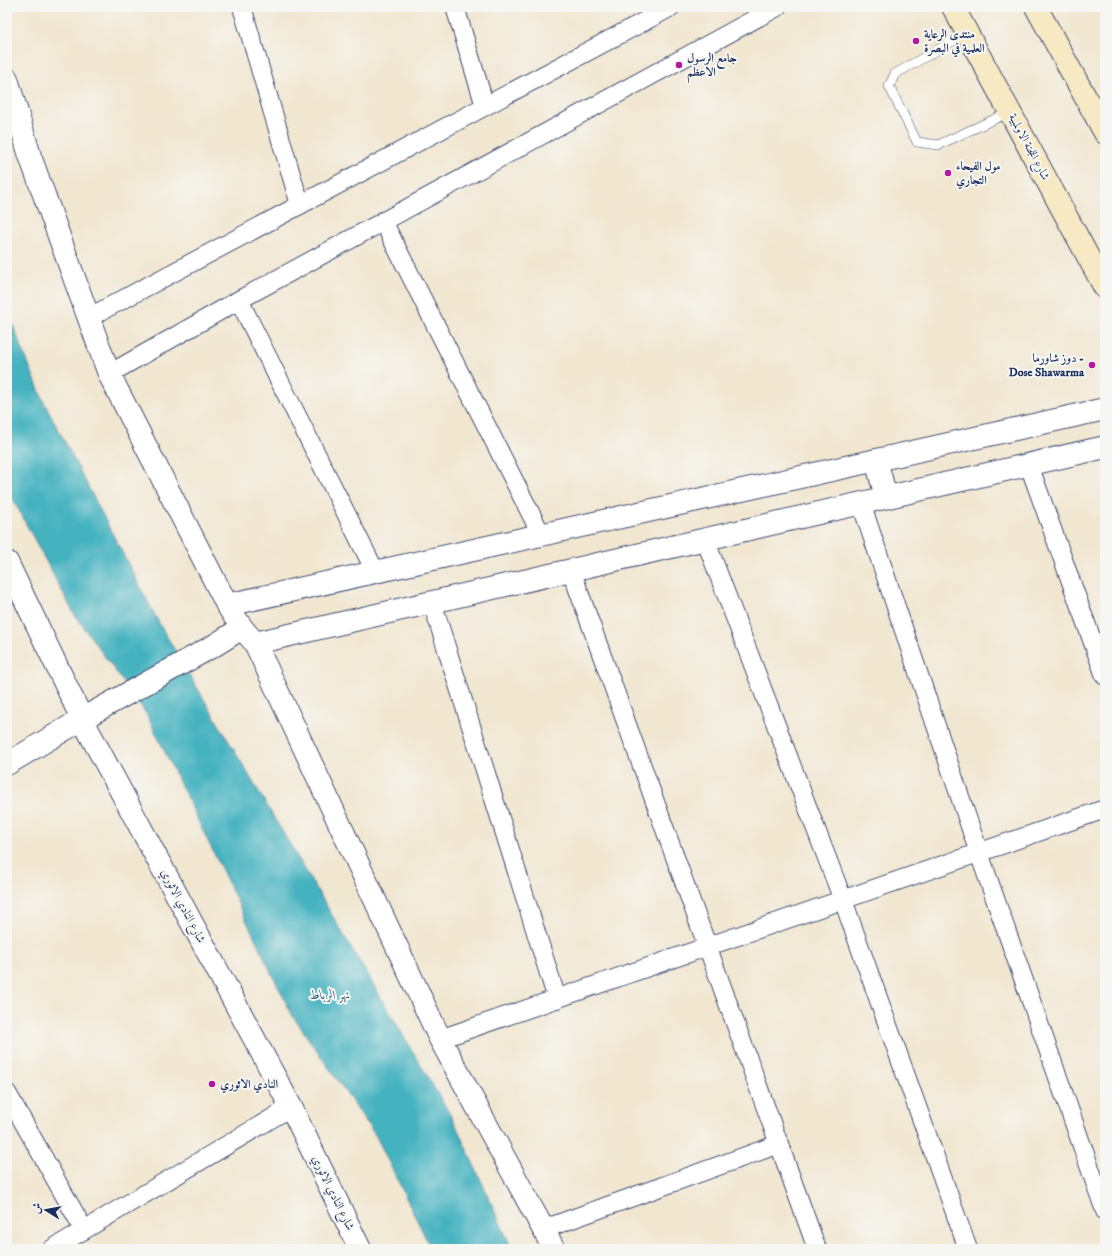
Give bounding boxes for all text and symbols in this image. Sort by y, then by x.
place label: منتدى الرعاية العلمية في البصرة [924,27,985,58]
marker: منتدى الرعاية العلمية في البصرة [911,36,921,46]
place label: جامع الرسول الاعظم [687,51,737,83]
marker: جامع الرسول الاعظم [674,60,684,70]
street label: شارع اللجنة الاولمبية [1003,111,1053,184]
place label: مول الفيحاء التجاري [956,159,1001,190]
marker: مول الفيحاء التجاري [943,168,953,178]
place label: دوز شاورما - Dose Shawarma [1009,351,1085,380]
marker: دوز شاورما - Dose Shawarma [1087,360,1097,370]
street label: شارع النادي الاثوري [155,866,209,947]
water label: نهر الرباط [310,987,350,1003]
place label: النادي الاثوري [220,1077,279,1094]
marker: النادي الاثوري [207,1079,217,1089]
street label: شارع النادي الاثوري [306,1153,358,1234]
north arrow [26,1190,66,1230]
text: ش [29,1202,45,1215]

